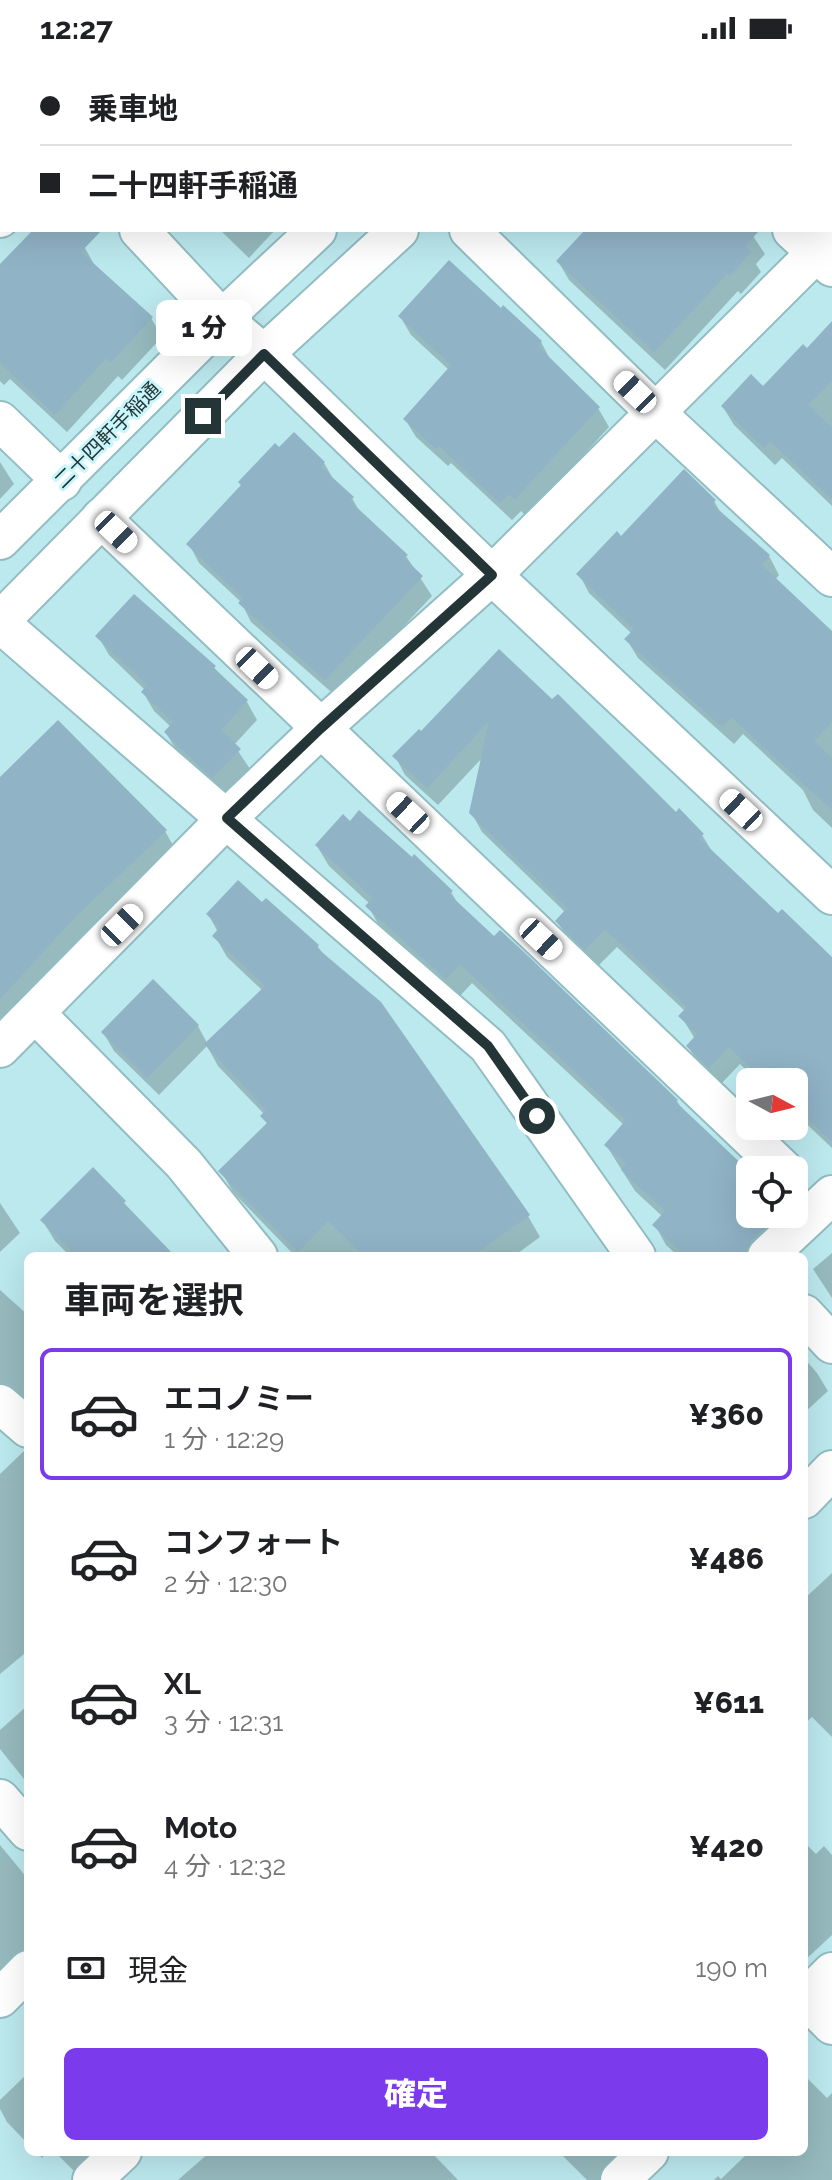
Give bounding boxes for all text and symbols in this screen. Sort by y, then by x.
text: 12:27 [40,11,113,46]
text: 乗車地 [88,91,178,126]
text: 二十四軒手稲通 [88,168,298,203]
callout: 1 分 [155,300,251,356]
text: 1 分 [181,313,227,343]
car [609,367,661,417]
street label: 二十四軒手稲通 [49,377,165,493]
route end [185,398,221,434]
car [90,507,142,557]
car [231,643,283,693]
car [715,785,767,835]
car [382,788,434,838]
car [97,900,147,950]
car [515,914,567,964]
north arrow [736,1068,808,1140]
map controls [736,1068,808,1228]
route start [519,1098,555,1134]
button: locate [736,1156,808,1228]
text: 車両を選択 [64,1279,244,1321]
icon: car [68,1378,140,1450]
text: エコノミー [164,1381,314,1416]
text: ¥360 [688,1397,764,1432]
text: 1 分 · 12:29 [164,1424,284,1454]
icon: car [68,1522,140,1594]
text: コンフォート [164,1525,343,1560]
text: ¥486 [688,1541,764,1576]
text: 2 分 · 12:30 [164,1568,288,1598]
icon: car [68,1666,140,1738]
text: XL [164,1666,201,1701]
text: ¥611 [693,1685,764,1720]
text: 3 分 · 12:31 [164,1707,283,1737]
icon: car [68,1810,140,1882]
text: Moto [164,1810,237,1845]
text: ¥420 [689,1829,764,1864]
text: 4 分 · 12:32 [164,1851,286,1881]
icon: cash [64,1946,108,1990]
text: 現金 [128,1953,188,1988]
text: 190 m [695,1953,768,1983]
button: 確定 [64,2048,768,2140]

